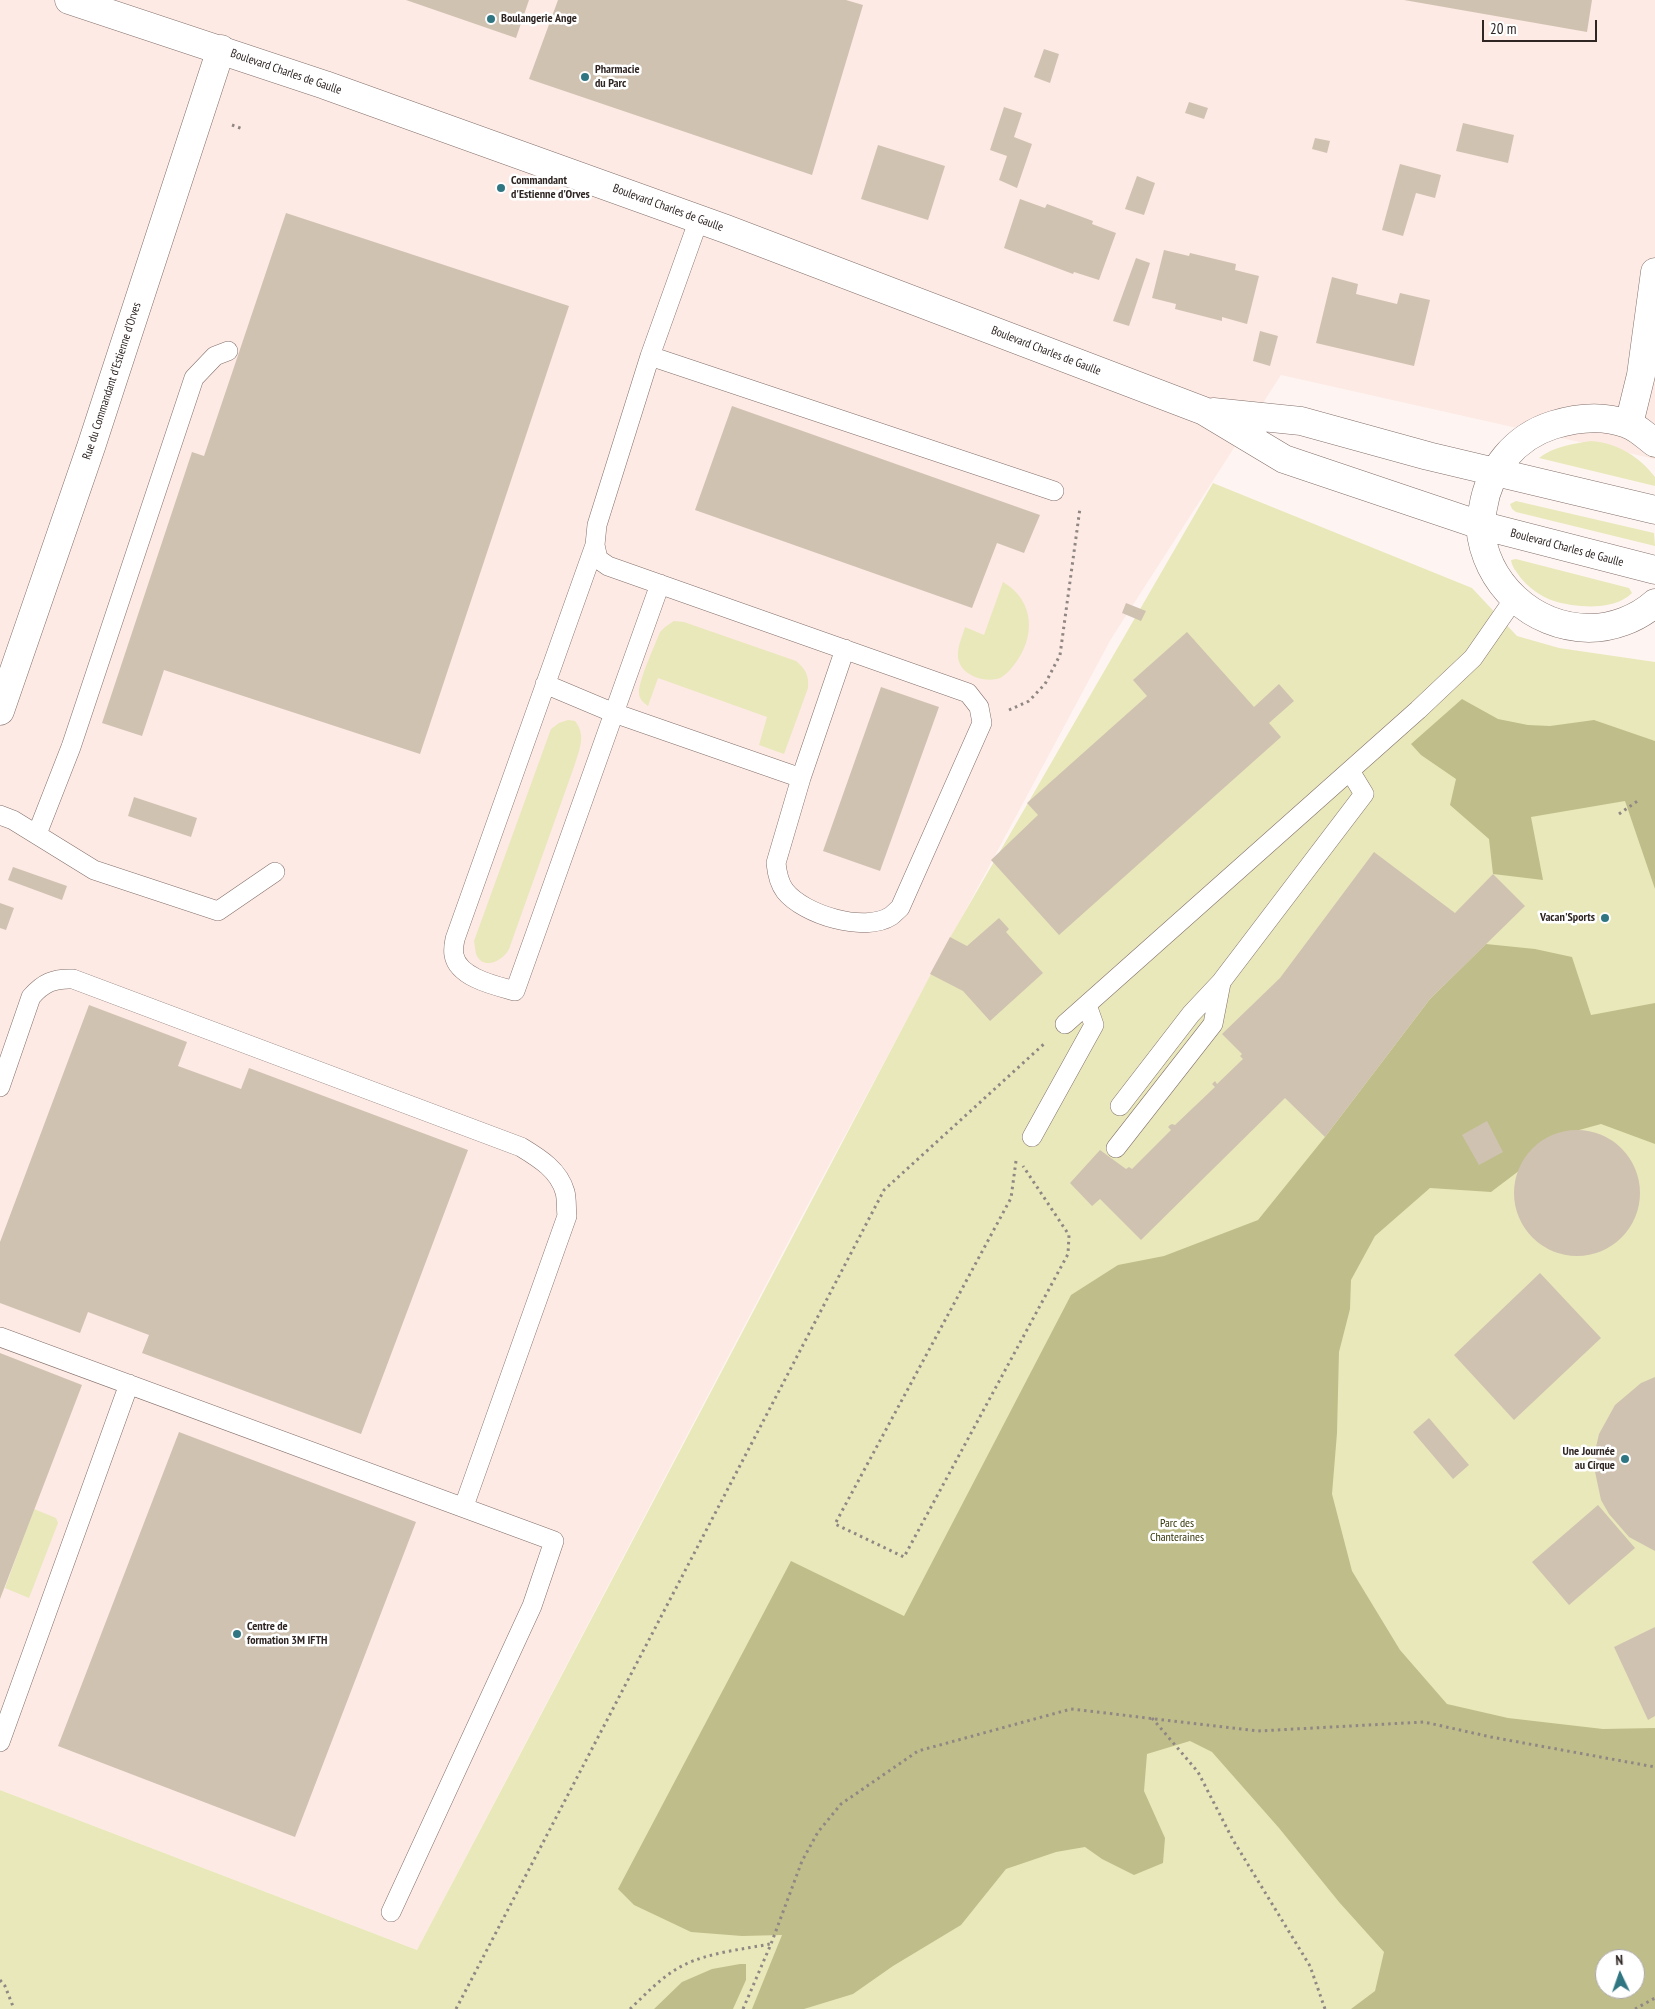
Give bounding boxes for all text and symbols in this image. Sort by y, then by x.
scale bar [1485,10,1600,42]
place label: Boulangerie Ange [501,12,577,26]
marker: Boulangerie Ange [485,13,497,25]
text: 20 m [1490,19,1516,38]
street label: Boulevard Charles de Gaulle [229,46,343,98]
place label: Pharmacie du Parc [595,63,640,91]
marker: Pharmacie du Parc [579,71,591,83]
place label: Commandant d'Estienne d'Orves [511,174,590,202]
street label: Boulevard Charles de Gaulle [611,181,725,235]
marker: Commandant d'Estienne d'Orves [495,182,507,194]
street label: Rue du Commandant d'Estienne d'Orves [80,301,144,461]
street label: Boulevard Charles de Gaulle [989,323,1103,379]
street label: Boulevard Charles de Gaulle [1509,526,1625,570]
place label: Vacan'Sports [1540,911,1595,925]
marker: Vacan'Sports [1599,912,1611,924]
place label: Une Journée au Cirque [1563,1445,1615,1473]
marker: Une Journée au Cirque [1619,1453,1631,1465]
park label: Parc des Chanteraines [1150,1517,1204,1545]
place label: Centre de formation 3M IFTH [247,1620,327,1648]
marker: Centre de formation 3M IFTH [231,1628,243,1640]
north arrow [1595,1949,1645,1999]
text: N [1615,1951,1624,1969]

